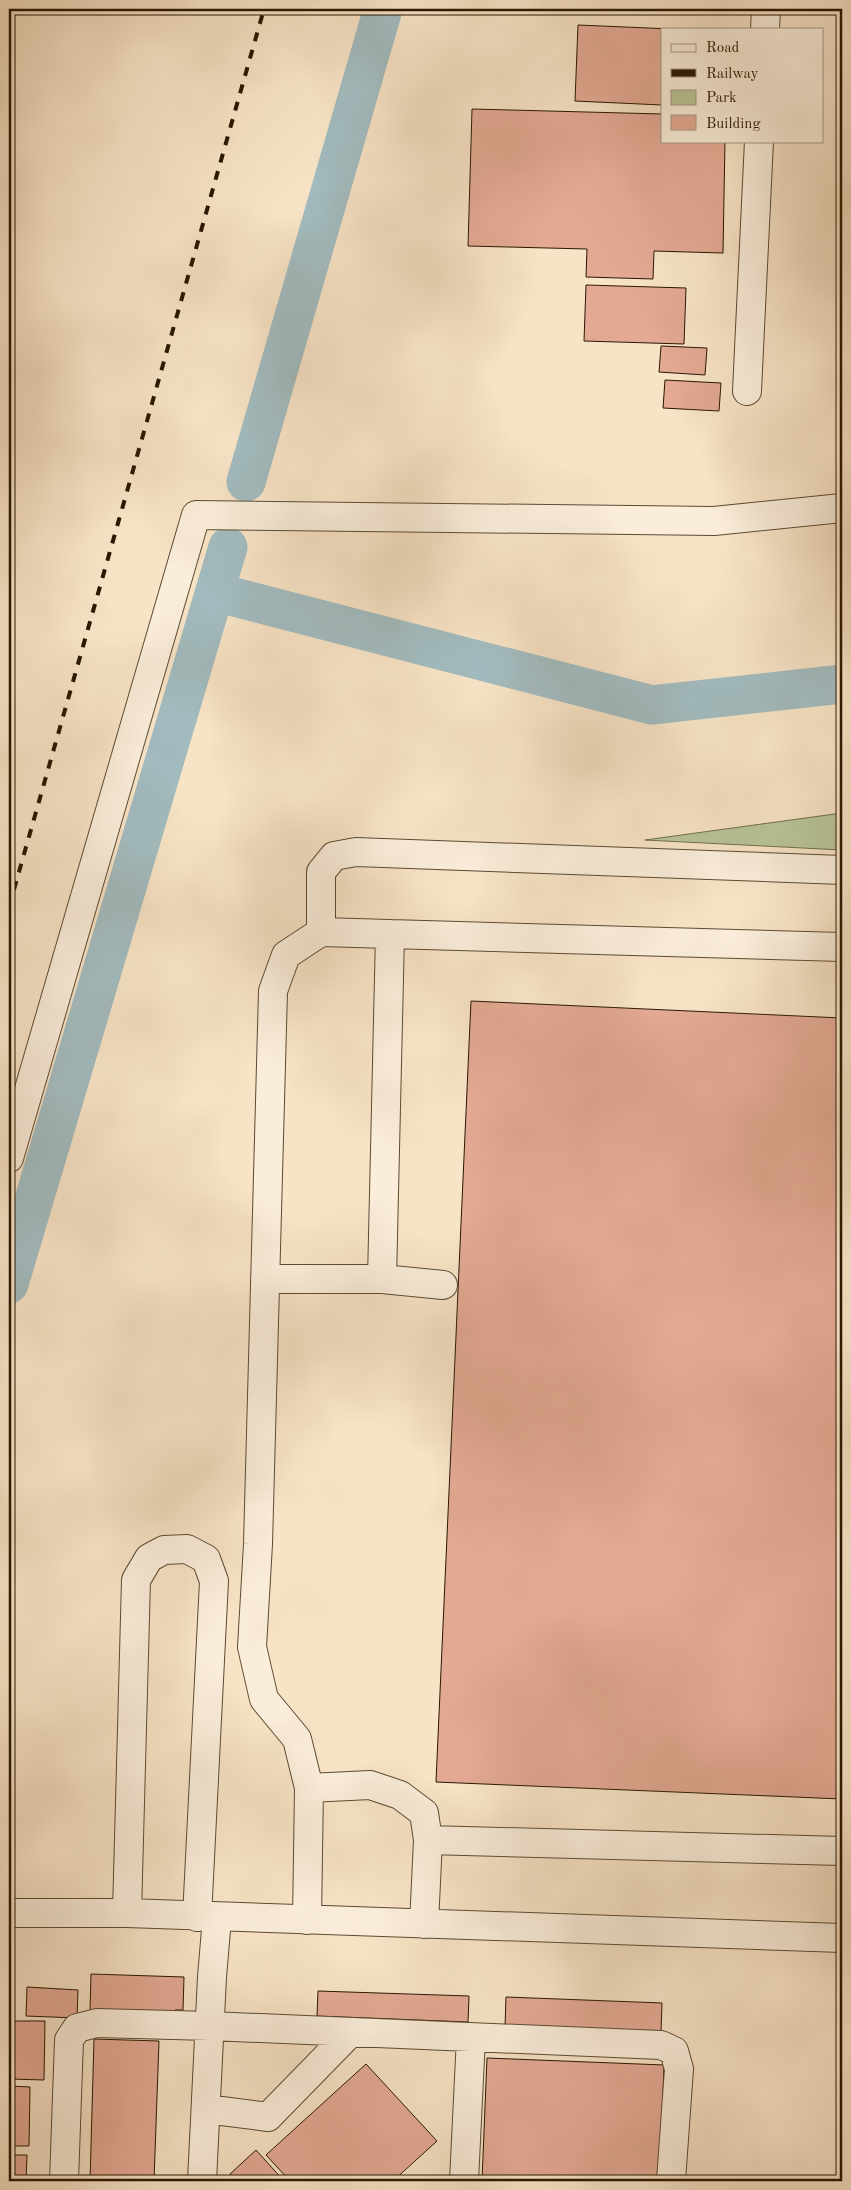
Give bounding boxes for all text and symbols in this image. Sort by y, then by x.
legend [661,28,824,142]
text: Road [706,41,740,56]
text: Railway [706,67,759,82]
text: Park [706,91,737,106]
text: Building [706,117,761,132]

